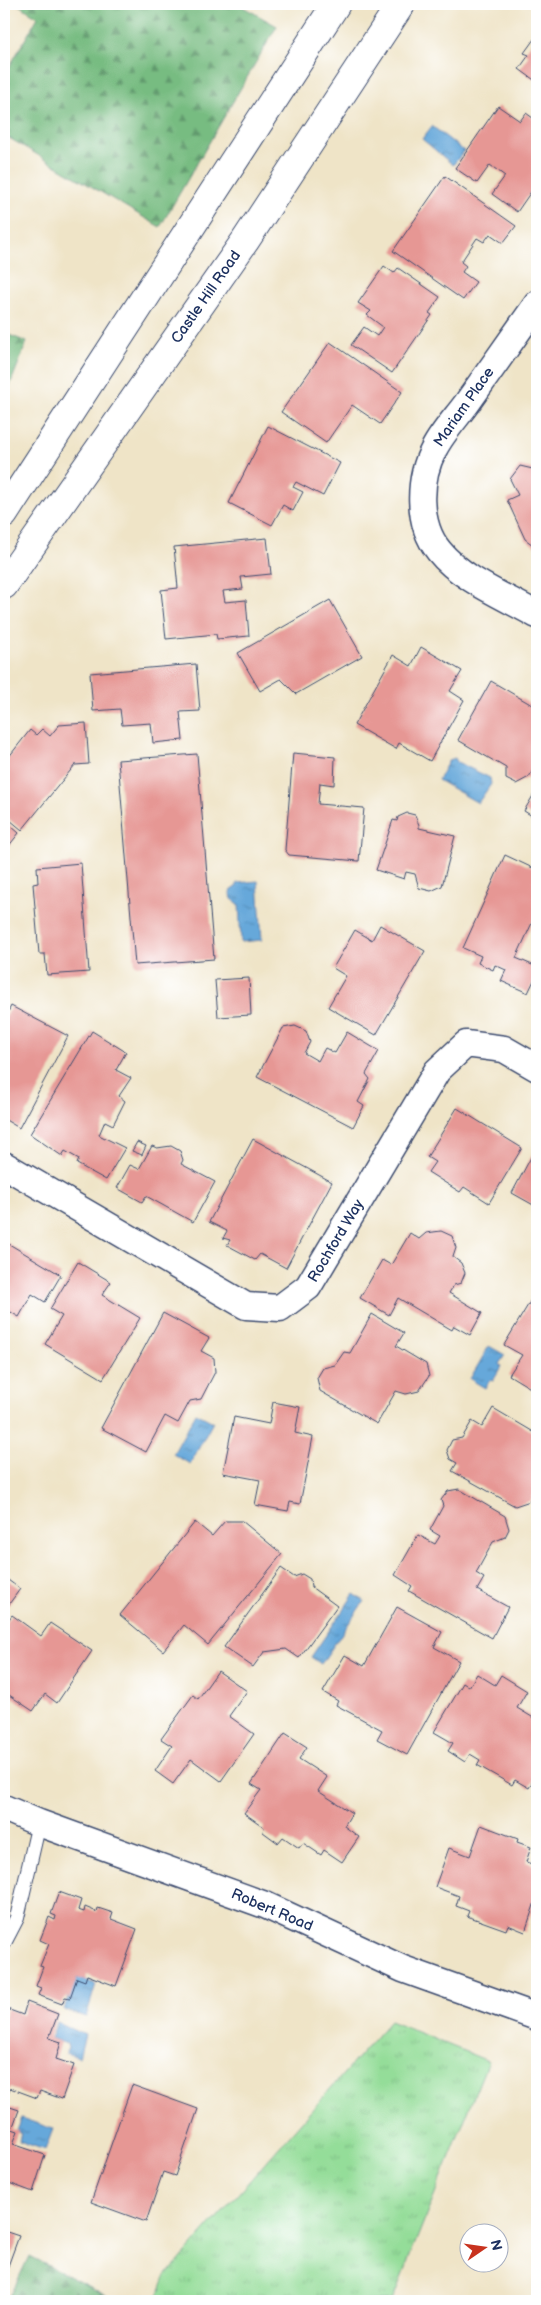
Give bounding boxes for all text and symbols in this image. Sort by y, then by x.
street label: Castle Hill Road [167,247,245,347]
street label: Mariam Place [429,363,499,451]
street label: Rochford Way [304,1196,368,1286]
street label: Robert Road [228,1884,316,1936]
north arrow [458,2222,508,2272]
text: N [487,2238,506,2252]

